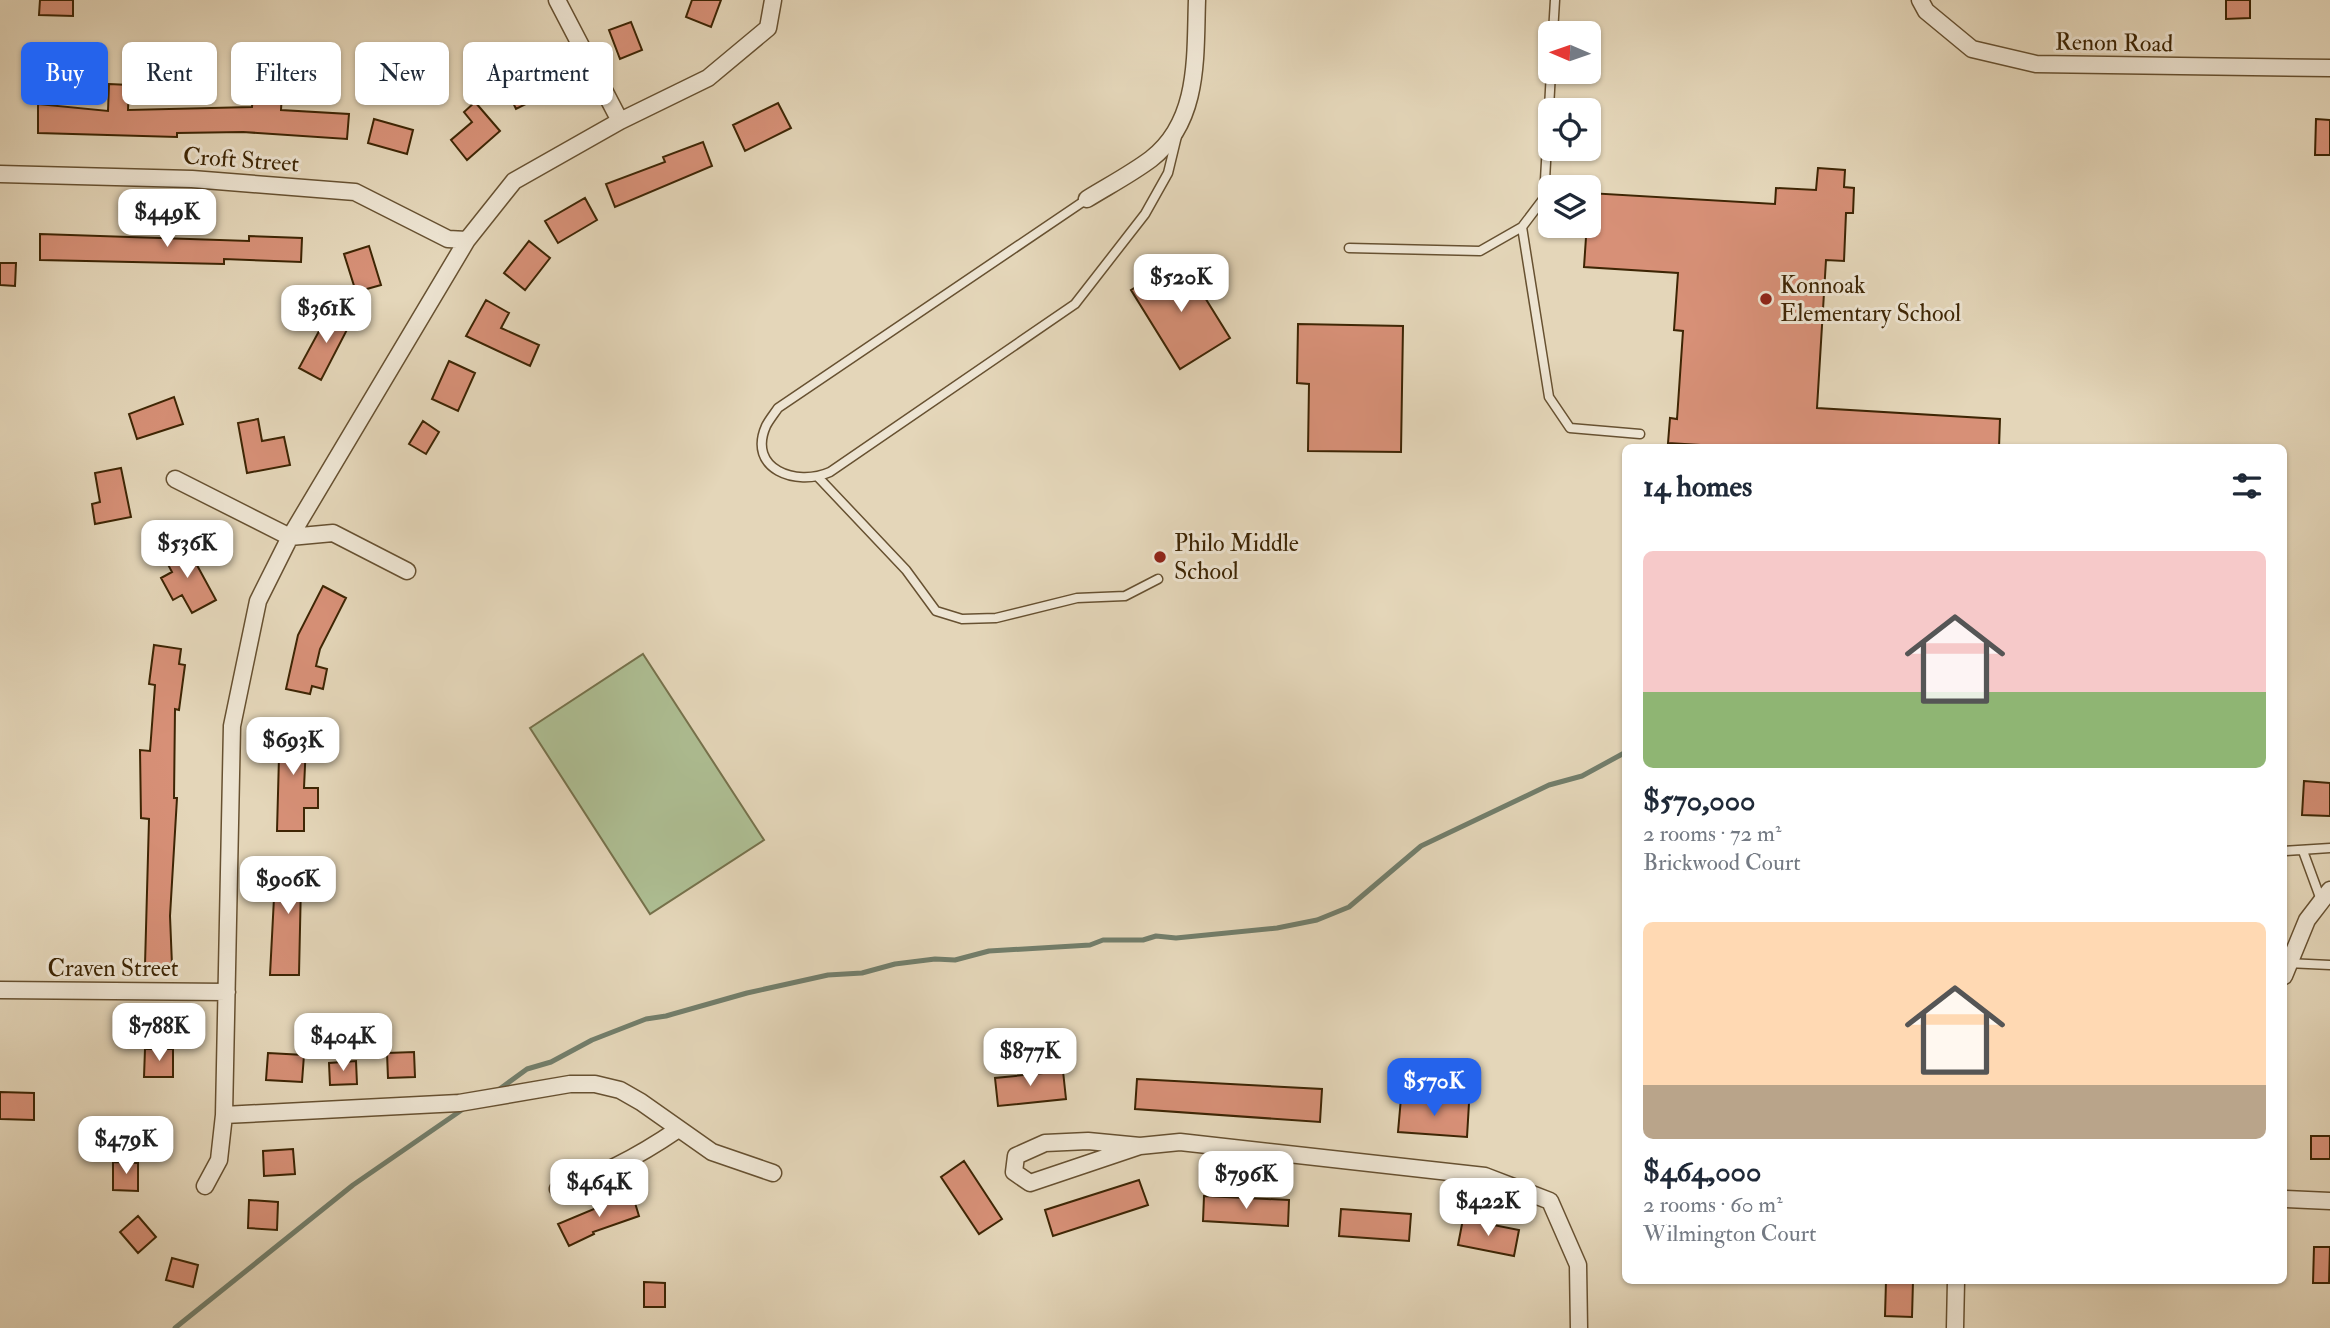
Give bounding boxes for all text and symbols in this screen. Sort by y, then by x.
north arrow [1538,21,1601,84]
map controls [1538,21,1601,238]
street label: Renon Road [2054,26,2174,60]
chip: Buy [21,42,108,105]
chip: Rent [122,42,217,105]
chip: Filters [231,42,341,105]
chip: New [355,42,449,105]
chip: Apartment [463,42,613,105]
button: locate [1538,98,1601,161]
street label: Croft Street [182,140,300,180]
button: layers [1538,175,1601,238]
pin: $449K [118,190,216,249]
text: $449K [134,197,200,226]
pin: $520K [1132,254,1230,314]
text: $520K [1150,262,1212,291]
place label: Konnoak Elementary School [1780,270,1961,329]
pin: $361K [277,286,375,345]
marker: Konnoak Elementary School [1758,291,1774,307]
text: $361K [297,293,355,322]
icon: filters [2228,467,2266,505]
text: 14 homes [1643,468,1752,505]
pin: $536K [138,520,236,580]
text: $536K [157,528,217,557]
place label: Philo Middle School [1174,528,1299,587]
marker: Philo Middle School [1152,549,1168,565]
icon: home [1892,596,2018,722]
pin: $693K [244,718,342,777]
text: $693K [262,725,324,754]
text: $570,000 [1643,782,1756,819]
text: 2 rooms · 72 m² [1643,819,1781,848]
text: Brickwood Court [1643,848,1801,877]
pin: $906K [239,856,337,916]
text: $906K [256,864,320,893]
street label: Craven Street [47,953,179,984]
icon: home [1892,967,2018,1093]
pin: $788K [110,1004,208,1063]
text: $788K [128,1011,190,1040]
pin: $404K [294,1014,392,1073]
text: $404K [310,1021,376,1050]
pin: $877K [981,1028,1079,1088]
text: $877K [999,1036,1061,1065]
pin: $570K [1385,1058,1483,1118]
text: $570K [1403,1066,1465,1095]
pin: $479K [77,1116,175,1176]
text: $479K [94,1124,158,1153]
pin: $796K [1197,1152,1295,1211]
text: $464,000 [1643,1153,1761,1190]
text: $796K [1214,1159,1278,1188]
pin: $464K [550,1160,648,1219]
text: $464K [566,1167,632,1196]
pin: $422K [1439,1178,1537,1238]
text: $422K [1456,1186,1520,1215]
text: 2 rooms · 60 m² [1643,1190,1783,1219]
text: Wilmington Court [1643,1219,1817,1248]

